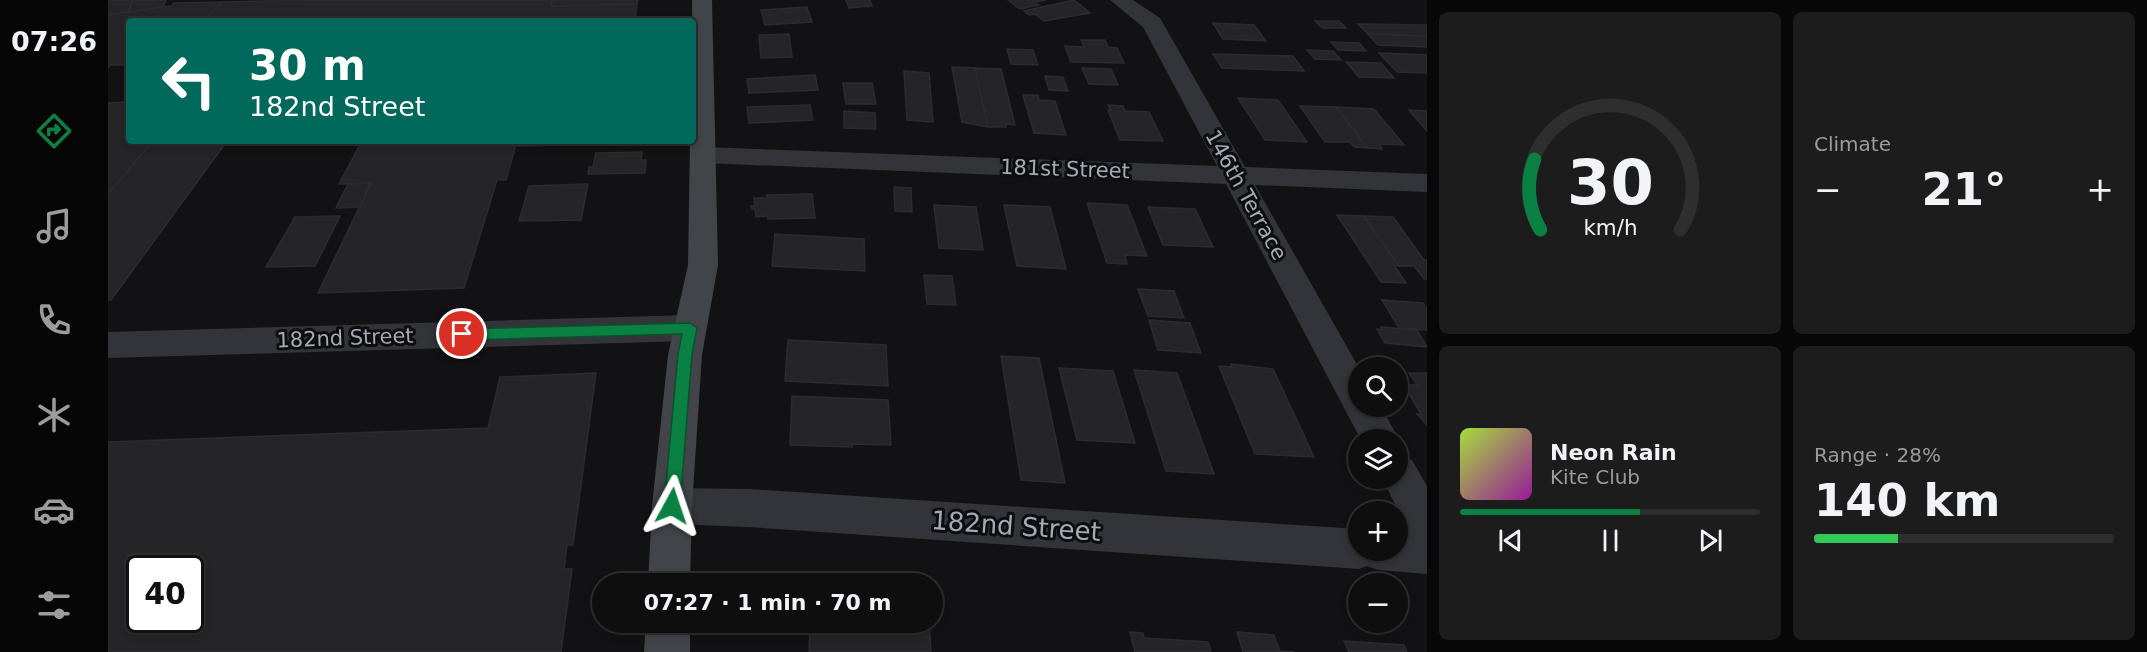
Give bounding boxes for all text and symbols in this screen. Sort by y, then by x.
text: 07:26 [11,26,97,57]
text: 30 m [249,41,366,90]
icon: left [150,42,228,120]
text: 182nd Street [249,91,425,122]
icon: directions [33,110,75,152]
street label: 146th Terrace [1200,126,1292,264]
text: Climate [1814,132,1891,156]
text: 30 [1567,146,1653,219]
street label: 181st Street [1000,155,1130,183]
text: 21° [1921,163,2007,216]
text: − [1814,170,1842,209]
text: + [2086,170,2114,209]
icon: music [33,205,75,247]
text: km/h [1583,215,1637,240]
icon: phone [33,299,75,341]
pin [436,308,487,359]
icon: arrive [445,317,478,350]
street label: 182nd Street [276,324,414,352]
map controls [1348,357,1408,633]
button: search [1348,357,1408,417]
icon: climate [33,394,75,436]
button: layers [1348,429,1408,489]
text: Neon Rain [1550,440,1677,465]
text: Range · 28% [1814,443,1941,467]
text: Kite Club [1550,465,1640,489]
position arrow [640,474,704,538]
text: 140 km [1814,474,2000,527]
icon: car [33,489,75,531]
button: + [1348,501,1408,561]
street label: 182nd Street [930,505,1102,547]
icon: previous [1494,524,1527,557]
icon: pause [1594,524,1627,557]
icon: next [1694,524,1727,557]
speed limit sign: 40 [126,555,204,633]
button: − [1348,573,1408,633]
icon: filters [33,584,75,626]
text: 07:27 · 1 min · 70 m [644,590,891,615]

